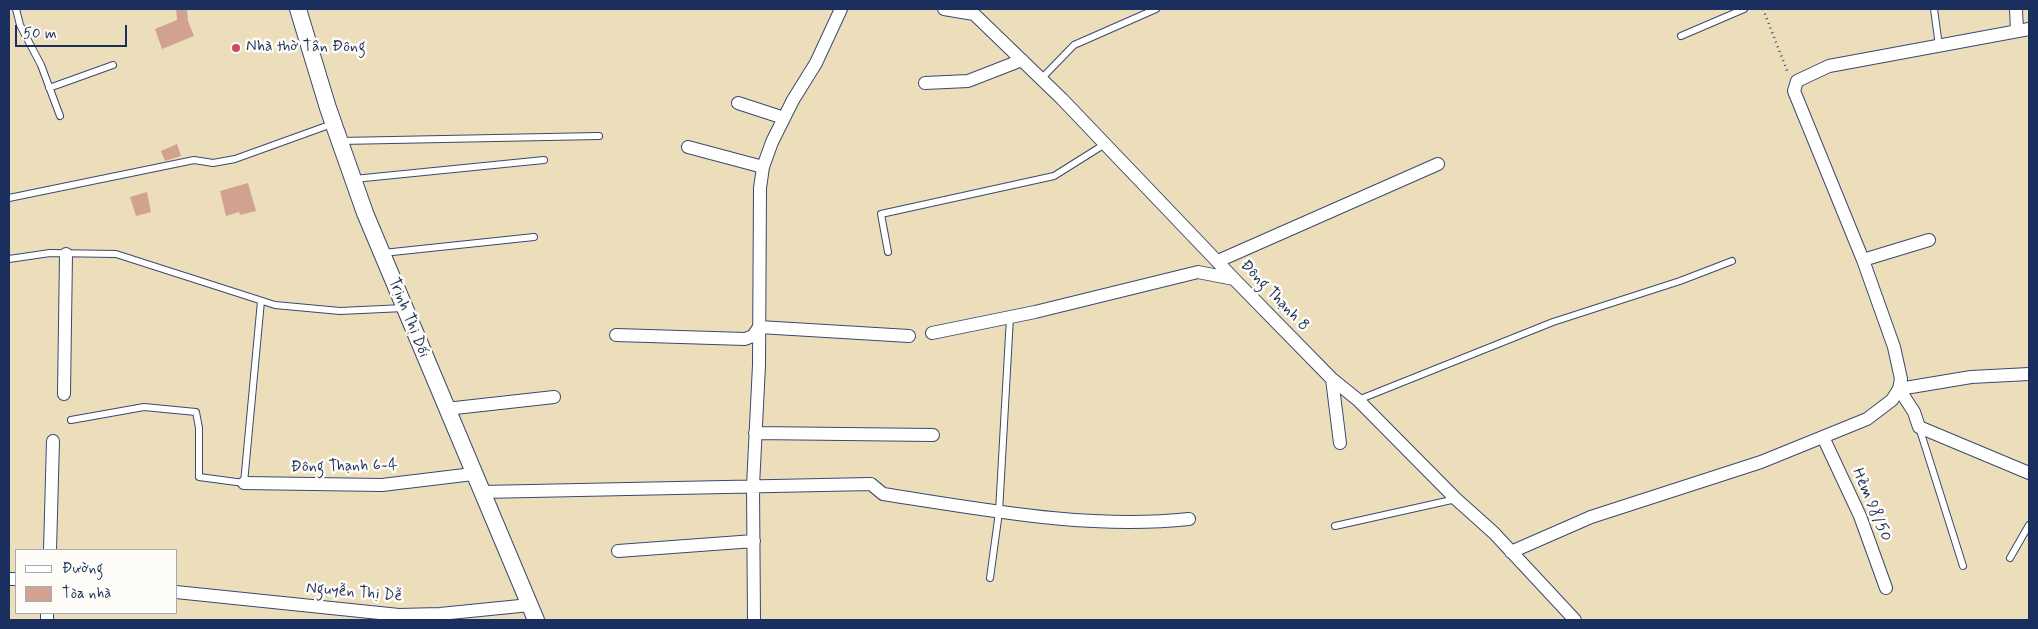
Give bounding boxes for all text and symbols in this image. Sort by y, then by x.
scale bar [18,15,130,47]
text: 50 m [23,24,57,44]
place label: Nhà thờ Tân Đông [246,38,366,58]
marker: Nhà thờ Tân Đông [230,42,242,54]
street label: Đông Thạnh 8 [1235,257,1313,335]
street label: Trịnh Thị Dối [383,275,433,361]
street label: Đông Thạnh 6-4 [290,456,398,478]
street label: Hẻm 98/50 [1847,465,1895,545]
legend [15,549,178,614]
text: Đường [62,559,103,579]
street label: Nguyễn Thị Dễ [305,579,403,607]
text: Tòa nhà [62,584,111,604]

